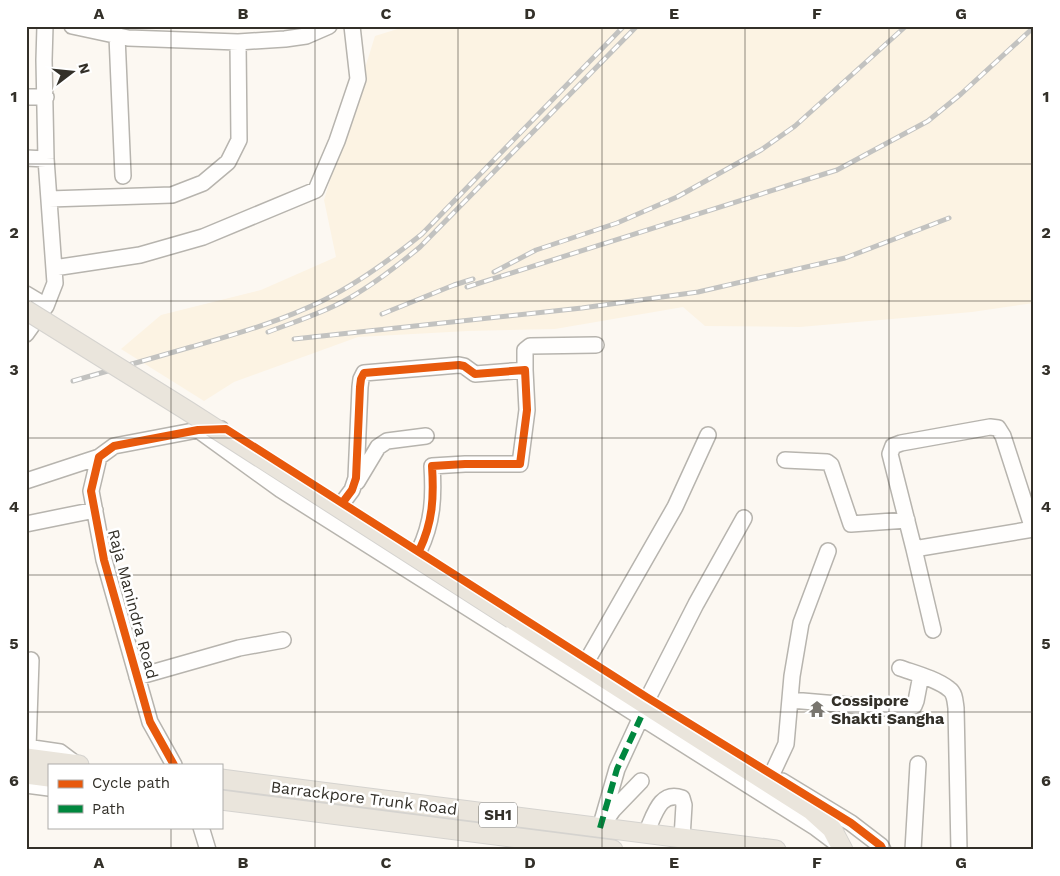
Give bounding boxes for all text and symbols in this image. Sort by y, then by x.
text: A [94,4,105,23]
text: B [238,4,249,23]
text: C [381,4,392,23]
text: D [524,4,536,23]
text: E [669,4,679,23]
text: F [812,4,822,23]
text: G [955,4,967,23]
north arrow [48,48,98,98]
text: N [75,61,94,76]
text: 1 [11,87,17,106]
text: 1 [1043,87,1049,106]
text: 2 [9,223,19,242]
text: 2 [1041,223,1051,242]
text: 3 [9,360,19,379]
text: 3 [1041,360,1051,379]
text: 4 [9,497,19,516]
text: 4 [1041,497,1051,516]
street label: Raja Manindra Road [104,527,162,681]
text: 5 [9,634,19,653]
text: 5 [1041,634,1051,653]
place label: Cossipore Shakti Sangha [831,691,945,728]
temple icon: Cossipore Shakti Sangha [807,699,827,719]
legend [48,764,222,828]
text: 6 [9,771,19,790]
text: 6 [1041,771,1051,790]
text: Cycle path [92,774,170,792]
street label: Barrackpore Trunk Road [270,777,458,819]
text: Path [92,800,125,818]
road number: SH1 [479,802,517,828]
text: A [94,853,105,872]
text: B [238,853,249,872]
text: C [381,853,392,872]
text: D [524,853,536,872]
text: E [669,853,679,872]
text: F [812,853,822,872]
text: G [955,853,967,872]

